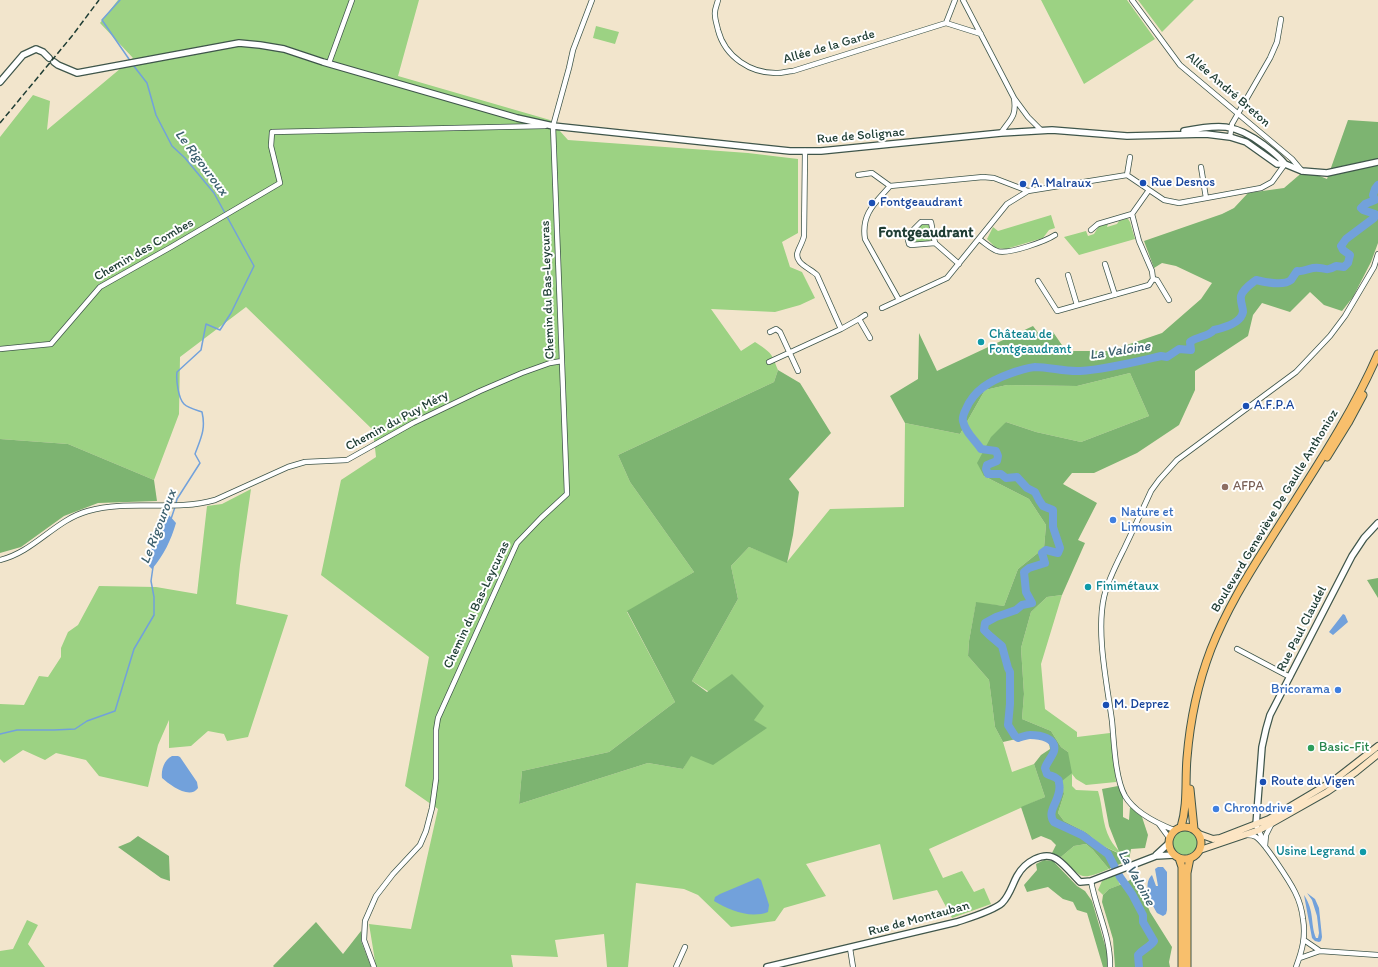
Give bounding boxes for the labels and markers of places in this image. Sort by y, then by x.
place label: Rue Desnos [1151,175,1215,191]
place label: A. Malraux [1031,176,1091,192]
marker: Rue Desnos [1138,178,1148,188]
marker: A. Malraux [1018,179,1028,189]
place label: Fontgeaudrant [880,195,963,211]
marker: Fontgeaudrant [867,198,877,208]
place label: Château de Fontgeaudrant [989,327,1072,358]
marker: Château de Fontgeaudrant [976,337,986,347]
place label: A.F.P.A [1254,398,1294,414]
marker: A.F.P.A [1241,401,1251,411]
place label: AFPA [1233,479,1264,495]
marker: AFPA [1220,482,1230,492]
place label: Nature et Limousin [1121,505,1174,536]
marker: Nature et Limousin [1108,515,1118,525]
place label: Finimétaux [1096,579,1159,595]
marker: Finimétaux [1083,582,1093,592]
place label: Bricorama [1271,682,1330,698]
marker: Bricorama [1333,685,1343,695]
place label: M. Deprez [1114,697,1169,713]
marker: M. Deprez [1101,700,1111,710]
place label: Basic-Fit [1319,740,1369,756]
marker: Basic-Fit [1306,743,1316,753]
place label: Route du Vigen [1271,774,1355,790]
marker: Route du Vigen [1258,777,1268,787]
place label: Chronodrive [1224,801,1292,817]
marker: Chronodrive [1211,804,1221,814]
place label: Usine Legrand [1276,844,1355,860]
marker: Usine Legrand [1358,847,1368,857]

